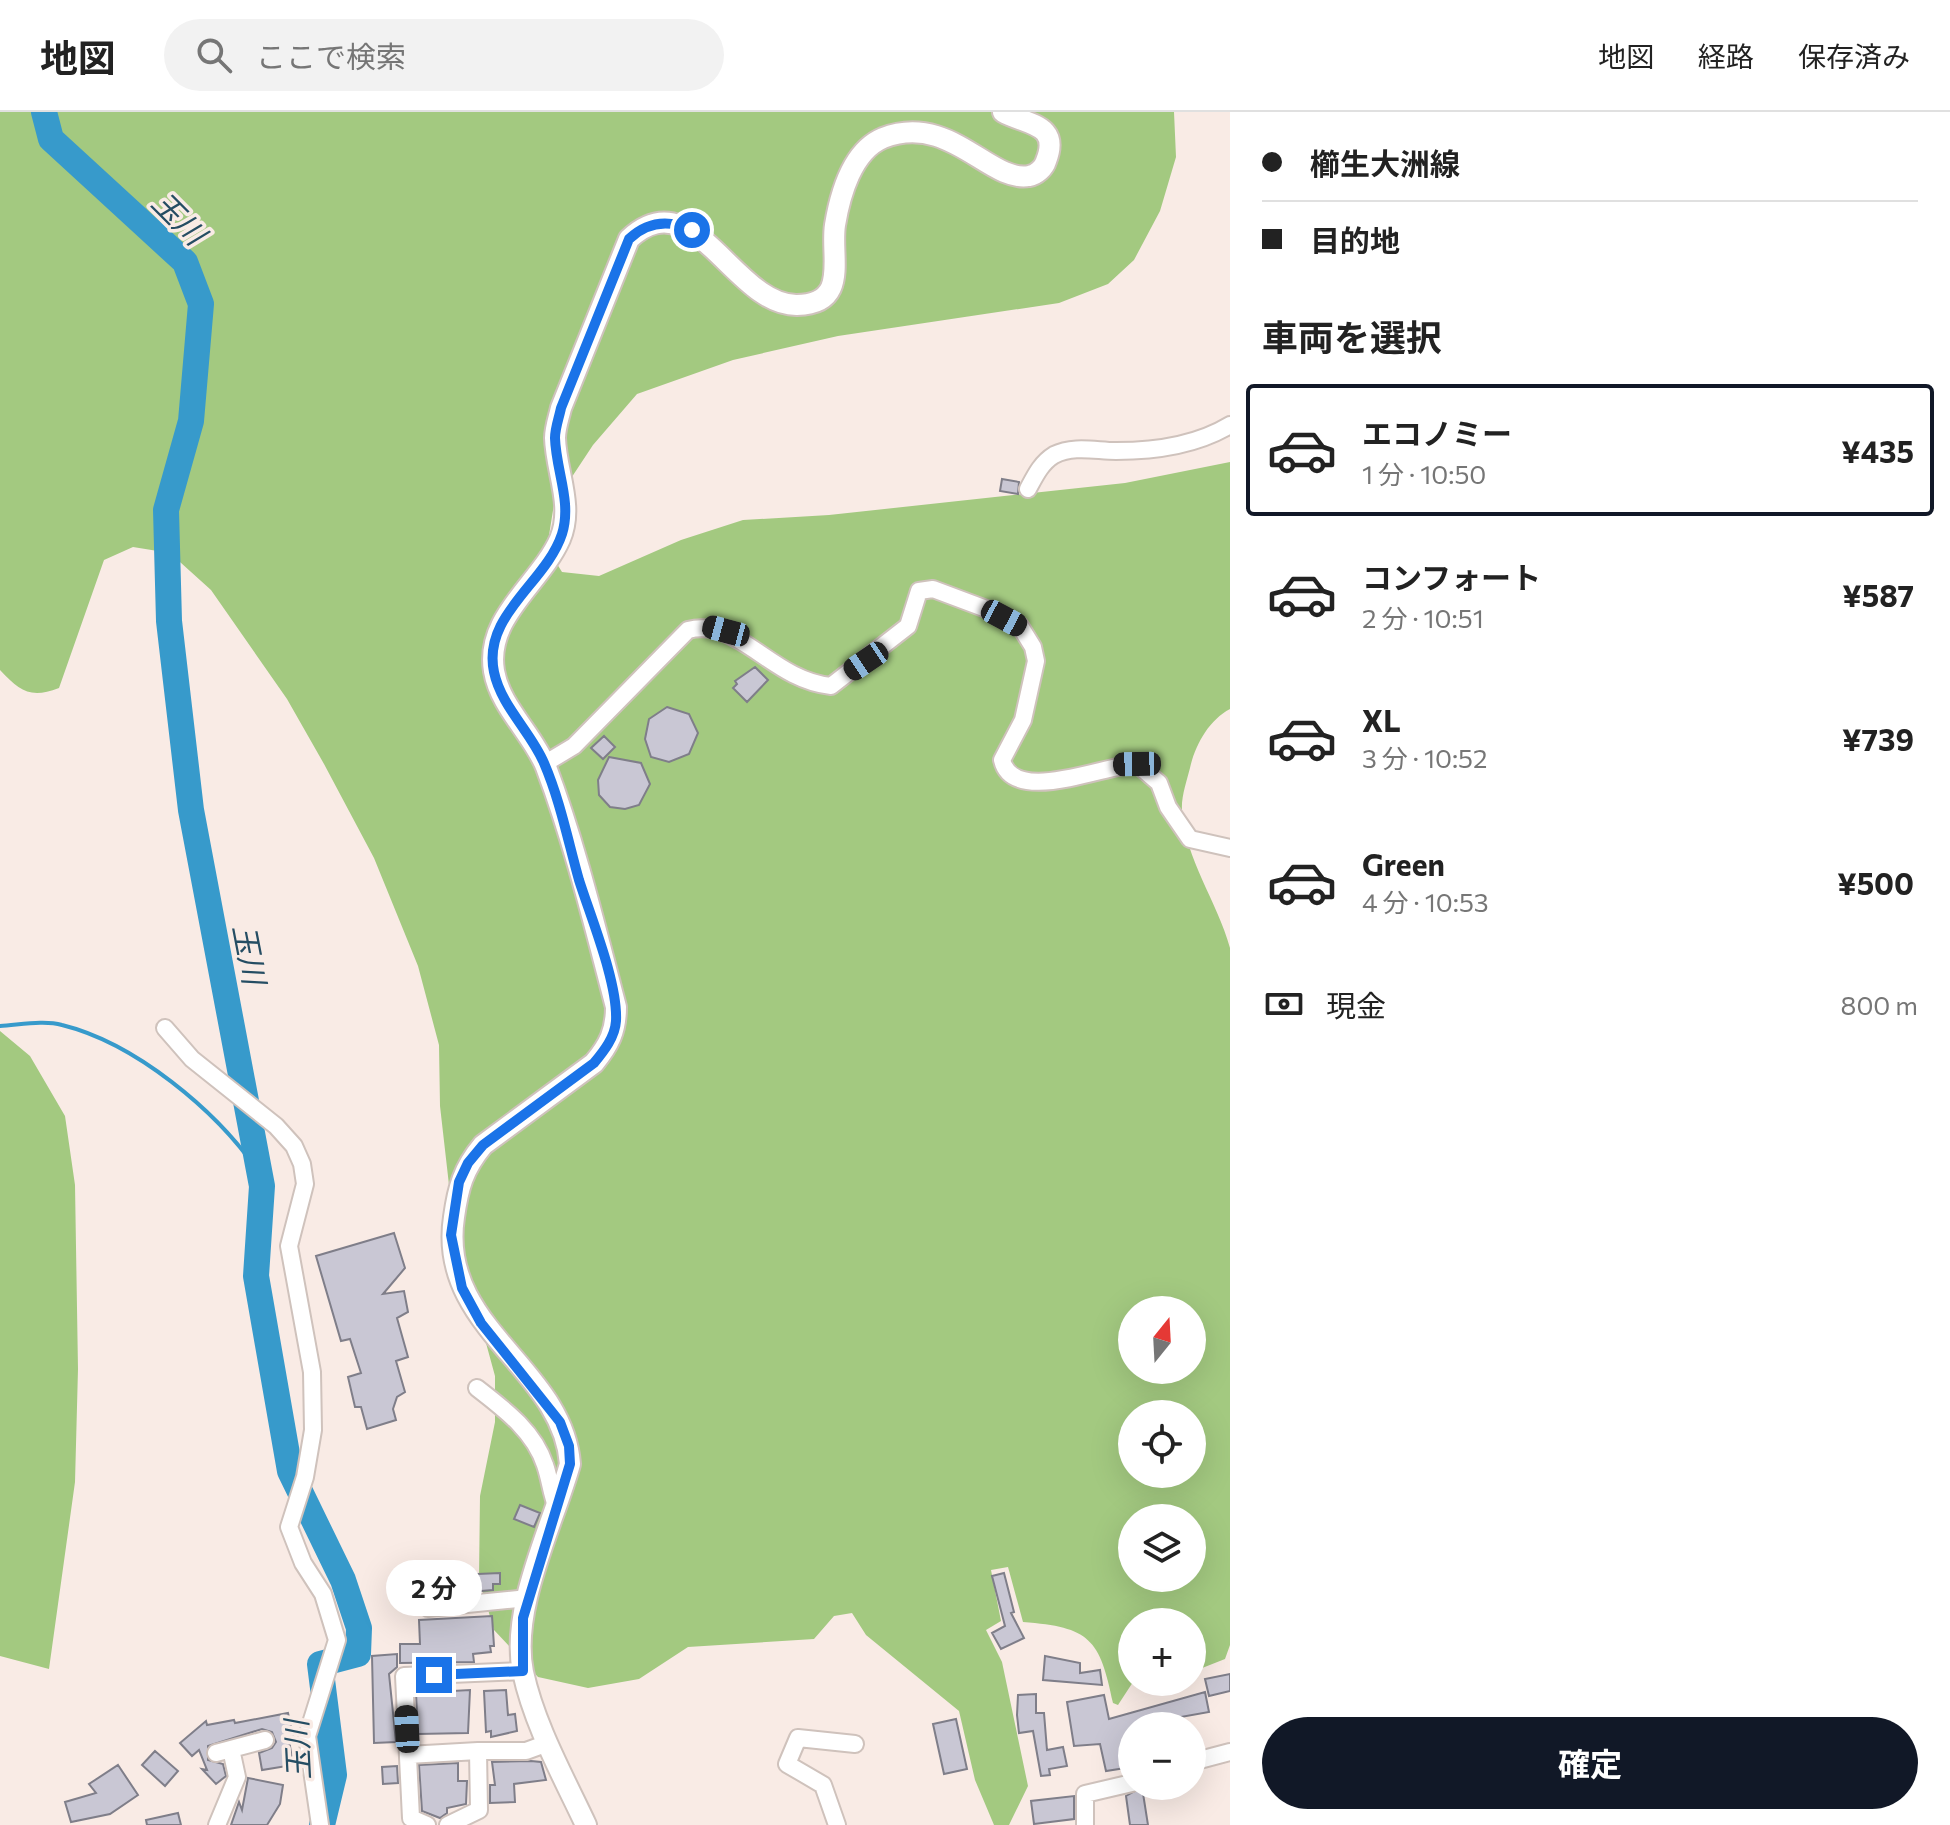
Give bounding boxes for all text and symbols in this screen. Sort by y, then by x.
search box [164,19,724,91]
text: 地図 [40,33,116,80]
icon: search [192,33,236,77]
text: ここで検索 [256,37,406,74]
text: 地図 [1598,39,1654,73]
text: 経路 [1698,39,1754,73]
text: 保存済み [1798,39,1910,73]
text: 櫛生大洲線 [1310,144,1460,181]
water label: 玉川 [146,183,216,253]
route start [674,212,710,248]
text: 目的地 [1310,221,1400,258]
text: 車両を選択 [1262,314,1442,358]
icon: car [1266,414,1338,486]
text: エコノミー [1362,414,1512,451]
text: ¥435 [1841,432,1914,469]
text: 1 分 · 10:50 [1362,458,1486,489]
icon: car [1266,558,1338,630]
text: コンフォート [1362,558,1541,595]
text: ¥587 [1842,576,1914,613]
car [977,596,1031,640]
text: 2 分 · 10:51 [1362,602,1484,633]
car [700,613,752,649]
car [839,638,893,684]
text: XL [1362,701,1401,738]
icon: car [1266,702,1338,774]
text: ¥739 [1842,720,1914,757]
text: 3 分 · 10:52 [1362,742,1487,773]
car [1113,752,1161,776]
text: Green [1362,845,1445,882]
icon: car [1266,846,1338,918]
text: ¥500 [1837,864,1914,901]
text: 4 分 · 10:53 [1362,886,1489,917]
water label: 玉川 [227,921,275,990]
icon: cash [1262,982,1306,1026]
text: 現金 [1326,986,1386,1023]
text: 800 m [1841,989,1918,1020]
north arrow [1118,1296,1206,1384]
map controls [1118,1296,1206,1800]
button: locate [1118,1400,1206,1488]
button: layers [1118,1504,1206,1592]
callout: 2 分 [386,1559,482,1615]
text: 2 分 [411,1572,457,1603]
button: + [1118,1608,1206,1696]
route end [416,1657,452,1693]
car [394,1704,420,1754]
button: − [1118,1712,1206,1800]
water label: 玉川 [276,1716,316,1781]
button: 確定 [1262,1717,1918,1809]

